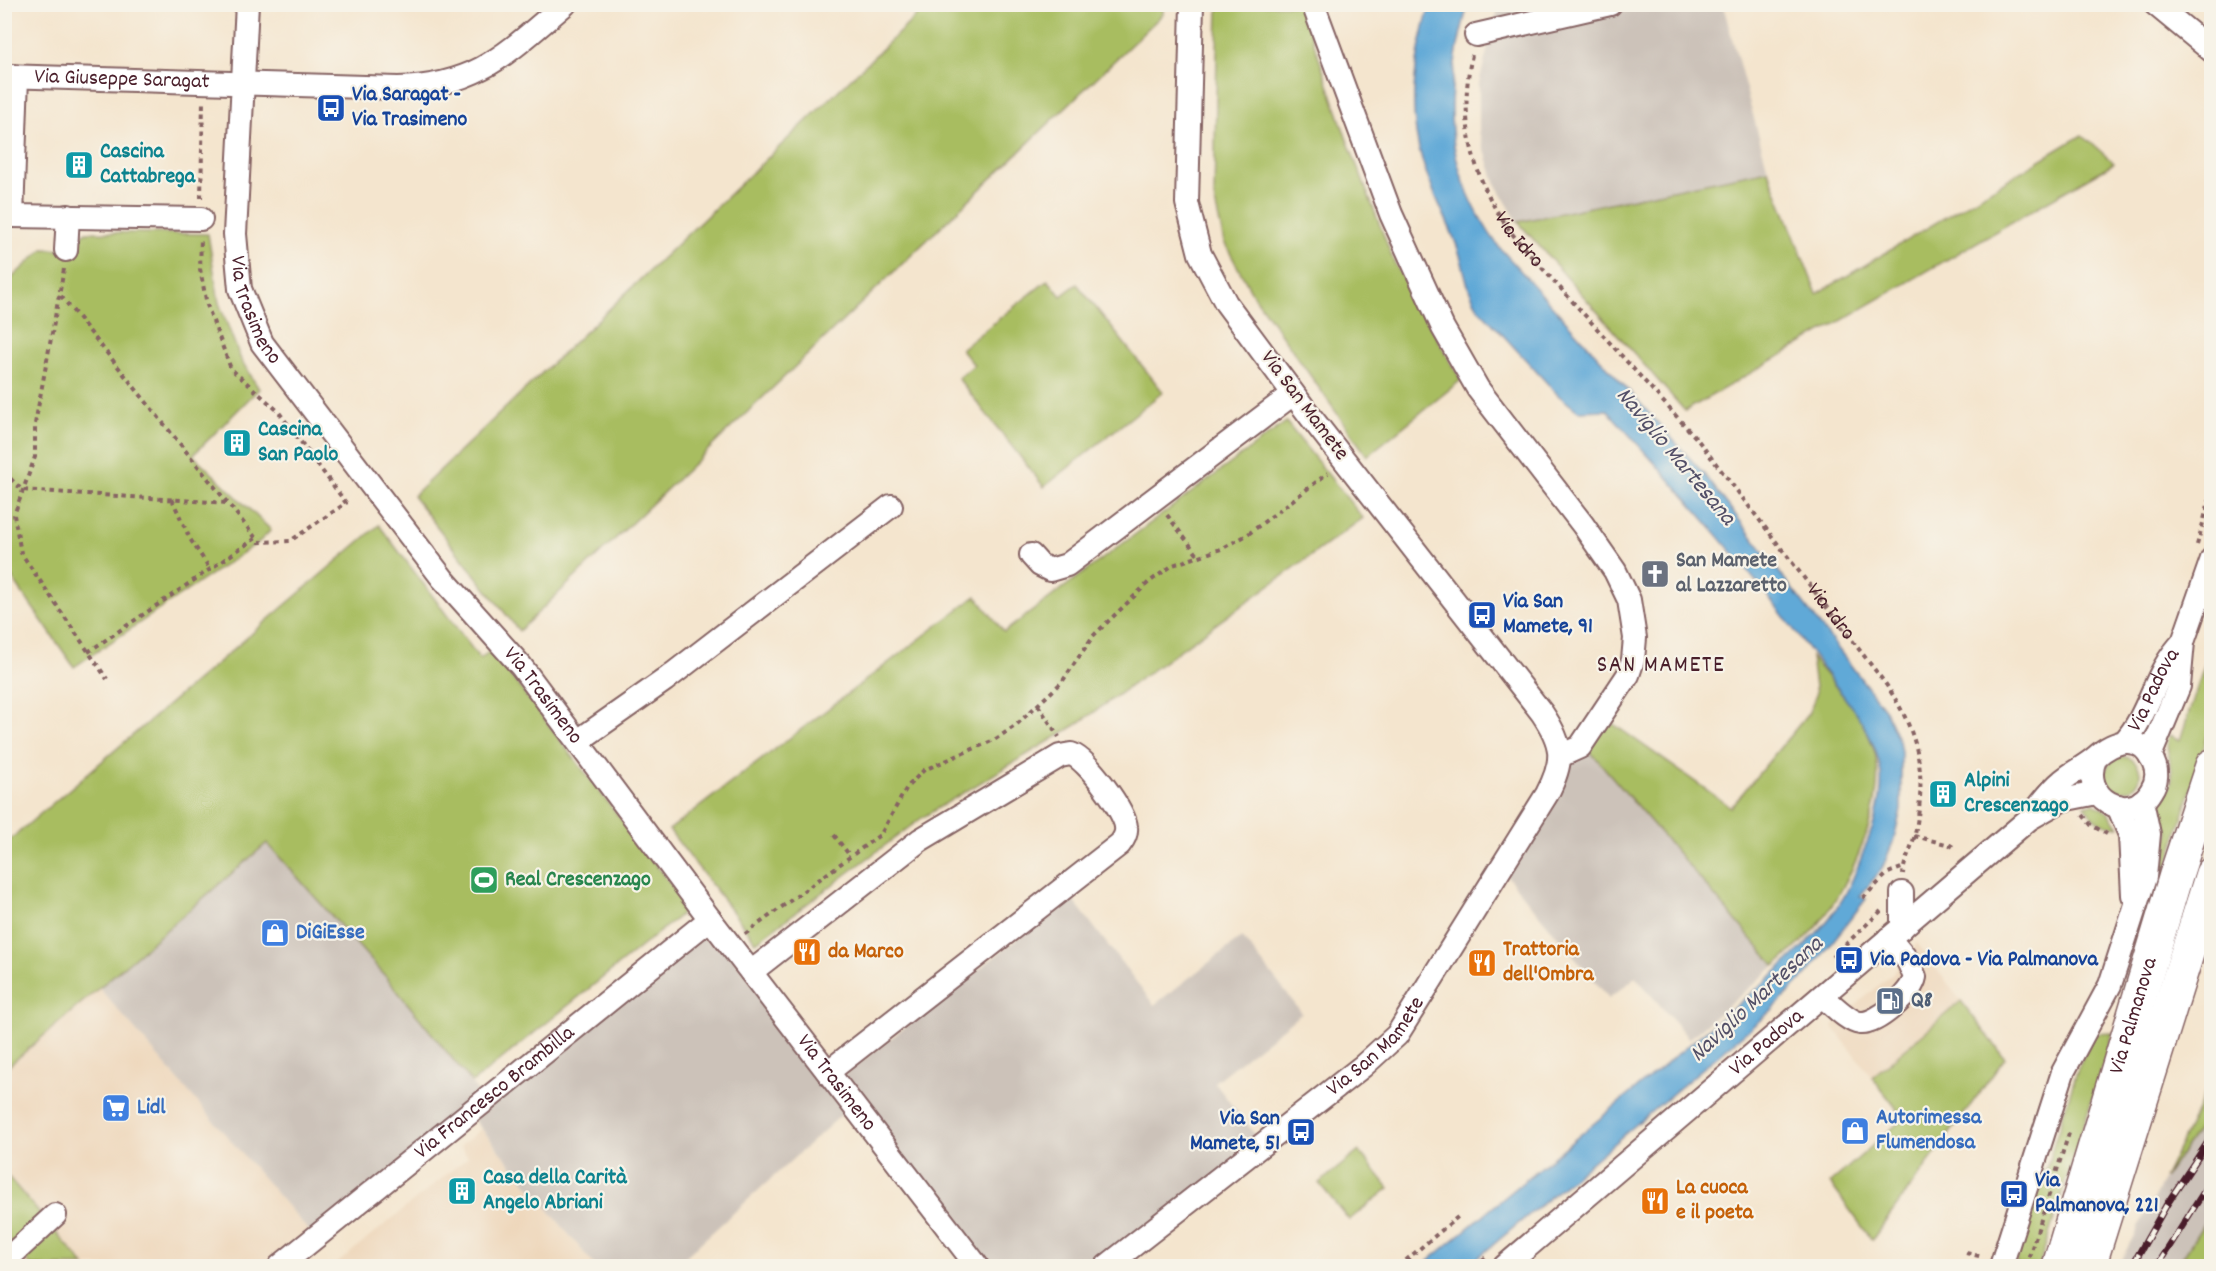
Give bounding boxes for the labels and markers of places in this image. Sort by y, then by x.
place label: Via Saragat - Via Trasimeno [352,80,467,136]
bus stop icon: Via Saragat - Via Trasimeno [315,92,347,124]
place label: Cascina Cattabrega [100,137,196,193]
building icon: Cascina Cattabrega [63,149,95,181]
place label: Cascina San Paolo [258,415,339,471]
building icon: Cascina San Paolo [221,427,253,459]
place label: San Mamete al Lazzaretto [1676,546,1787,602]
church icon: San Mamete al Lazzaretto [1639,558,1671,590]
place label: Via San Mamete, 91 [1503,587,1593,643]
bus stop icon: Via San Mamete, 91 [1466,599,1498,631]
place label: Alpini Crescenzago [1964,766,2069,822]
building icon: Alpini Crescenzago [1927,778,1959,810]
sports icon: Real Crescenzago [468,864,500,896]
place label: Real Crescenzago [505,865,651,896]
shop icon: DiGiEsse [259,917,291,949]
place label: DiGiEsse [296,918,365,949]
place label: Trattoria dell'Ombra [1503,935,1594,991]
restaurant icon: da Marco [791,936,823,968]
place label: da Marco [828,937,904,968]
bus stop icon: Via Padova - Via Palmanova [1833,944,1865,976]
place label: Via Padova - Via Palmanova [1870,945,2099,976]
restaurant icon: Trattoria dell'Ombra [1466,947,1498,979]
fuel station icon: Q8 [1874,985,1906,1017]
place label: Q8 [1911,986,1933,1017]
supermarket icon: Lidl [100,1092,132,1124]
place label: Lidl [137,1093,166,1124]
place label: Autorimessa Flumendosa [1876,1103,1982,1159]
place label: Via San Mamete, 51 [1190,1104,1280,1160]
shop icon: Autorimessa Flumendosa [1839,1115,1871,1147]
bus stop icon: Via San Mamete, 51 [1285,1116,1317,1148]
place label: Casa della Carità Angelo Abriani [483,1163,628,1219]
place label: Via Palmanova, 221 [2035,1166,2159,1222]
place label: La cuoca e il poeta [1676,1173,1754,1229]
building icon: Casa della Carità Angelo Abriani [446,1175,478,1207]
bus stop icon: Via Palmanova, 221 [1998,1178,2030,1210]
restaurant icon: La cuoca e il poeta [1639,1185,1671,1217]

